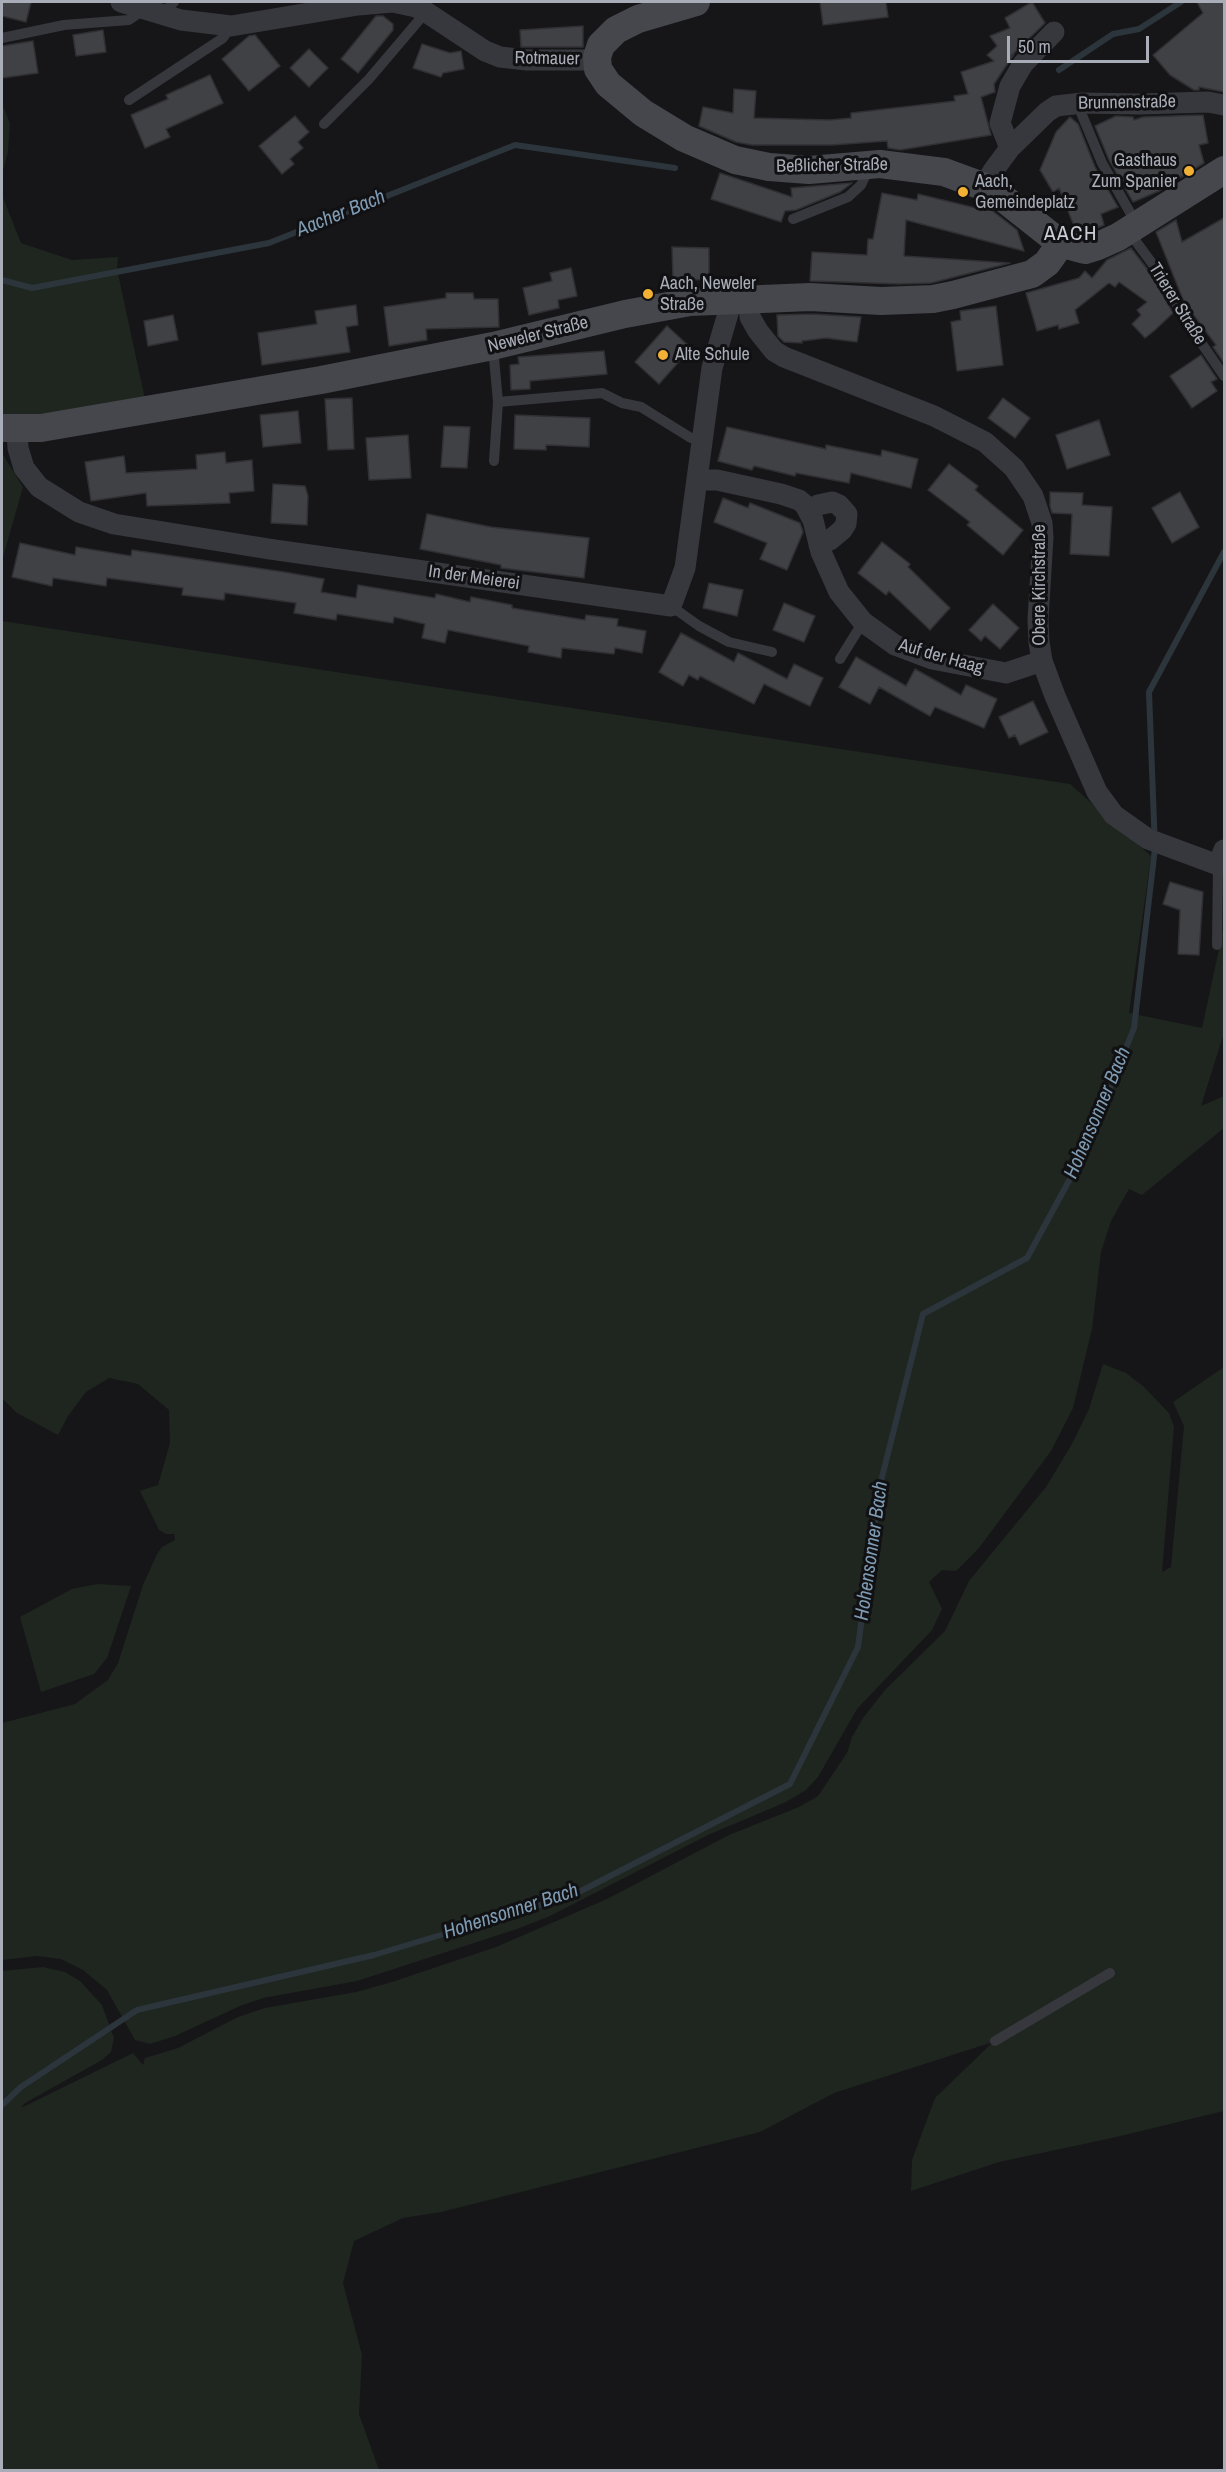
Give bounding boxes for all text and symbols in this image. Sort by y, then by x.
scale bar [1010,24,1152,62]
text: 50 m [1018,34,1051,59]
street label: Rotmauer [514,48,580,70]
street label: Brunnenstraße [1078,91,1176,115]
place label: Gasthaus Zum Spanier [1092,150,1177,192]
street label: Beßlicher Straße [776,154,888,178]
marker: Gasthaus Zum Spanier [1182,164,1196,178]
place label: Aach, Gemeindeplatz [975,171,1075,213]
water label: Aacher Bach [293,185,389,243]
marker: Aach, Gemeindeplatz [956,185,970,199]
district label: AACH [1044,221,1098,247]
street label: Trierer Straße [1143,259,1211,349]
place label: Aach, Neweler Straße [660,273,756,316]
marker: Aach, Neweler Straße [641,287,655,301]
street label: Neweler Straße [486,312,590,358]
place label: Alte Schule [675,344,750,366]
marker: Alte Schule [656,348,670,362]
street label: Obere Kirchstraße [1029,524,1051,646]
street label: In der Meierei [427,561,521,595]
street label: Auf der Haag [896,635,986,679]
water label: Hohensonner Bach [1060,1044,1136,1182]
water label: Hohensonner Bach [850,1480,894,1622]
water label: Hohensonner Bach [441,1879,581,1945]

